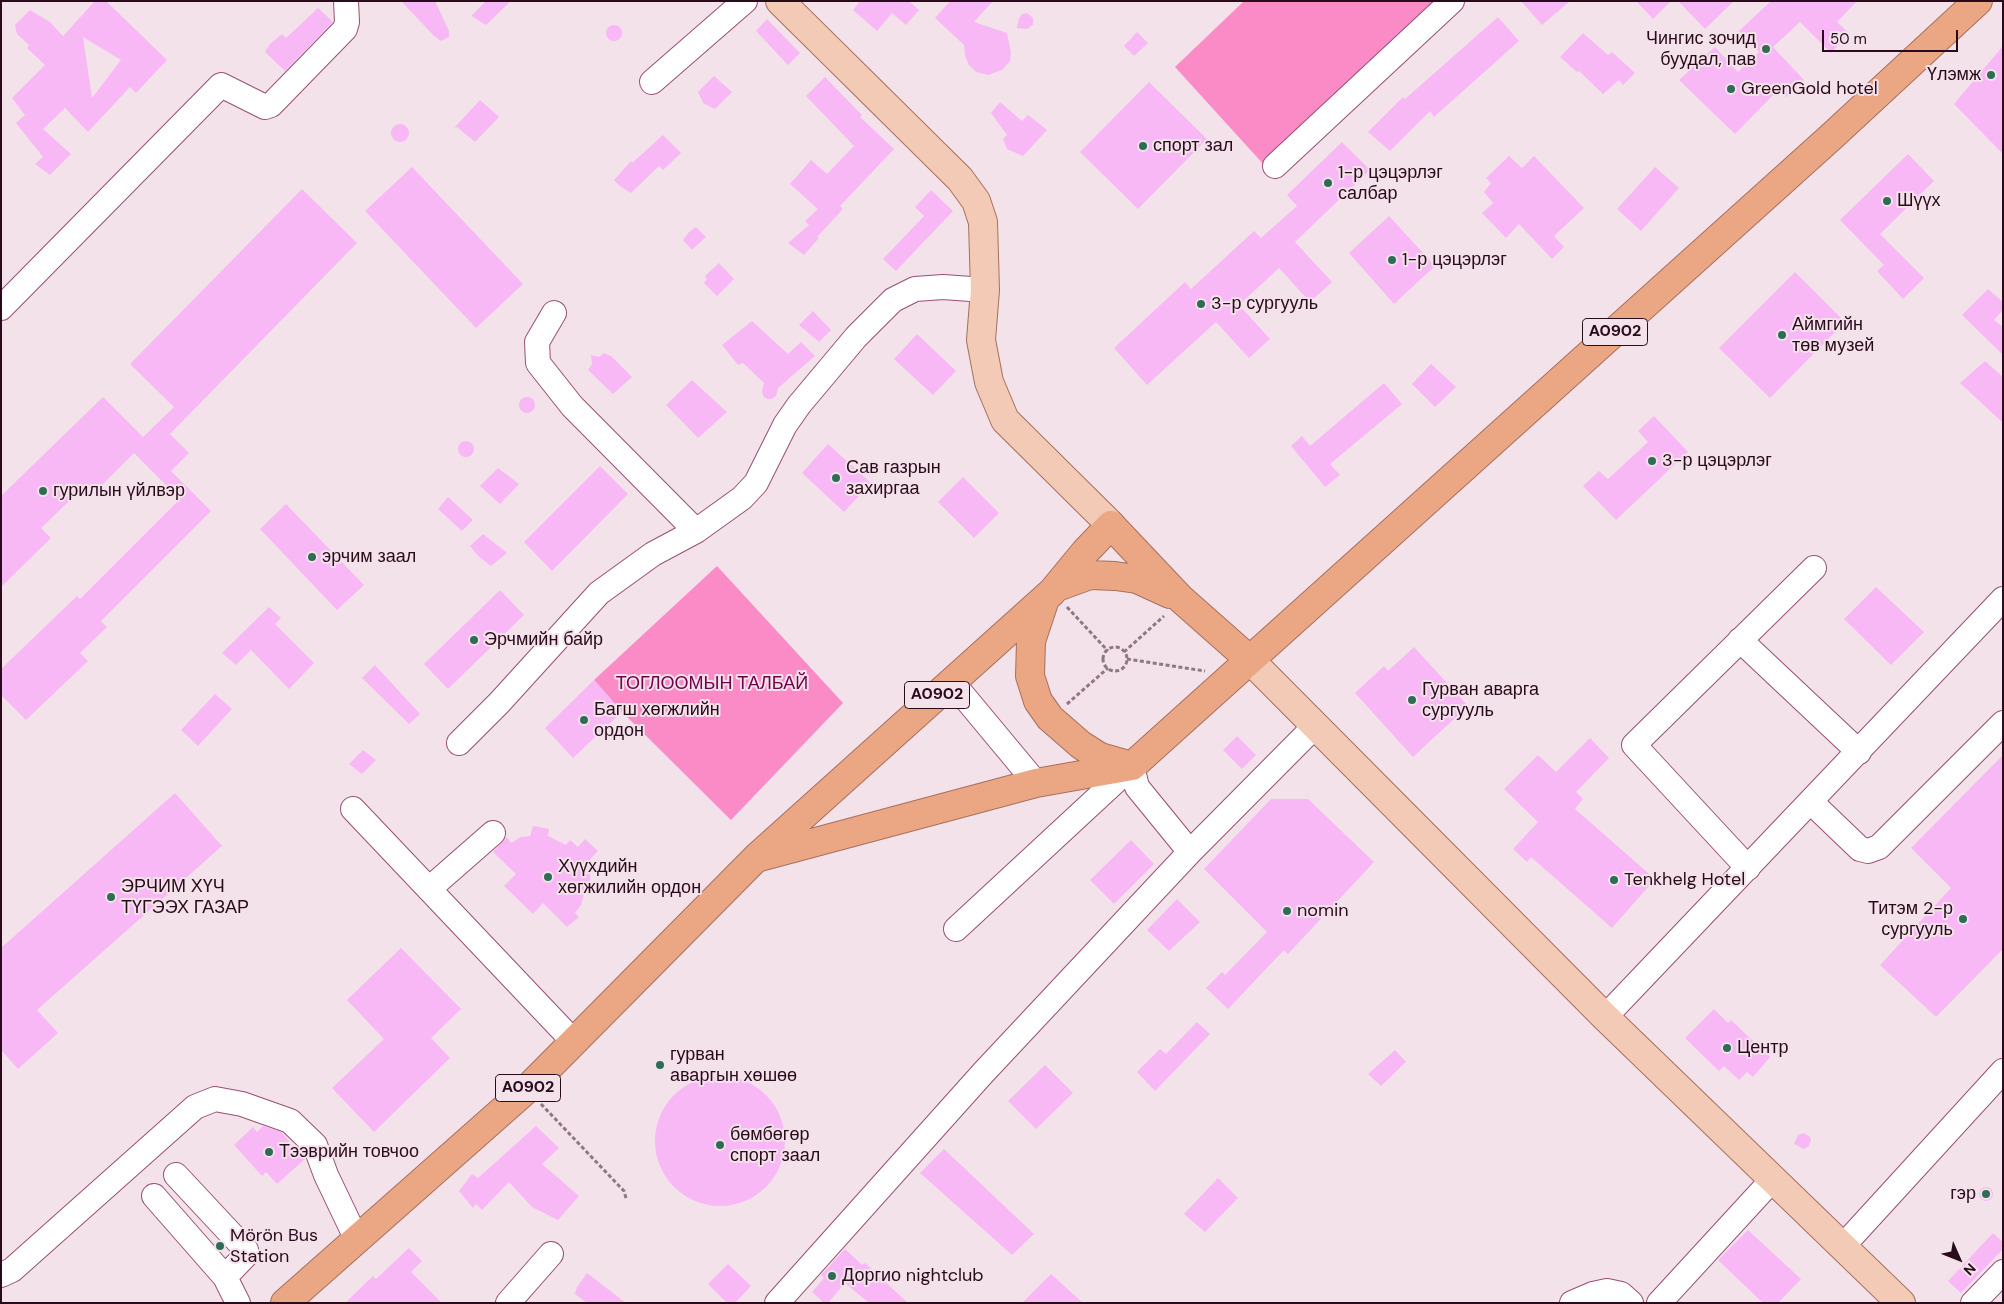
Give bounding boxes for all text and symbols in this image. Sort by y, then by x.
scale bar [1824,20,1960,52]
place label: Чингис зочид буудал, пав [1646,28,1756,70]
text: 50 m [1830,29,1867,49]
marker: Чингис зочид буудал, пав [1760,43,1772,55]
place label: Үлэмж [1927,64,1981,86]
marker: Үлэмж [1985,69,1997,81]
place label: GreenGold hotel [1741,78,1878,100]
marker: GreenGold hotel [1725,83,1737,95]
place label: спорт зал [1153,135,1233,157]
marker: спорт зал [1137,140,1149,152]
place label: 1-р цэцэрлэг салбар [1338,162,1443,204]
marker: 1-р цэцэрлэг салбар [1322,177,1334,189]
place label: Шүүх [1897,190,1940,212]
marker: Шүүх [1881,195,1893,207]
place label: 1-р цэцэрлэг [1402,249,1507,271]
marker: 1-р цэцэрлэг [1386,254,1398,266]
place label: 3-р сургууль [1211,293,1318,315]
marker: 3-р сургууль [1195,298,1207,310]
place label: Аймгийн төв музей [1792,314,1874,356]
road number: A0902 [1582,318,1648,346]
marker: Аймгийн төв музей [1776,329,1788,341]
place label: 3-р цэцэрлэг [1662,450,1772,472]
marker: 3-р цэцэрлэг [1646,455,1658,467]
place label: Сав газрын захиргаа [846,457,941,499]
marker: Сав газрын захиргаа [830,472,842,484]
place label: гурилын үйлвэр [53,480,185,502]
marker: гурилын үйлвэр [37,485,49,497]
place label: эрчим заал [322,546,416,568]
marker: эрчим заал [306,551,318,563]
place label: Эрчмийн байр [484,629,603,651]
marker: Эрчмийн байр [468,634,480,646]
park label: ТОГЛООМЫН ТАЛБАЙ [616,673,808,695]
place label: Гурван аварга сургууль [1422,679,1539,722]
road number: A0902 [904,682,970,708]
marker: Гурван аварга сургууль [1406,694,1418,706]
place label: Багш хөгжлийн ордон [594,699,720,742]
marker: Багш хөгжлийн ордон [578,714,590,726]
place label: Хүүхдийн хөгжилийн ордон [558,856,701,899]
place label: Tenkhelg Hotel [1624,869,1745,891]
marker: Хүүхдийн хөгжилийн ордон [542,871,554,883]
marker: Tenkhelg Hotel [1608,874,1620,886]
place label: ЭРЧИМ ХҮЧ ТҮГЭЭХ ГАЗАР [121,876,249,919]
marker: ЭРЧИМ ХҮЧ ТҮГЭЭХ ГАЗАР [105,891,117,903]
place label: Титэм 2-р сургууль [1868,898,1953,941]
place label: nomin [1297,900,1349,922]
marker: nomin [1281,905,1293,917]
marker: Титэм 2-р сургууль [1957,913,1969,925]
place label: Центр [1737,1037,1789,1059]
marker: Центр [1721,1042,1733,1054]
place label: гурван аваргын хөшөө [670,1044,797,1086]
marker: гурван аваргын хөшөө [654,1059,666,1071]
road number: A0902 [496,1074,560,1102]
place label: бөмбөгөр спорт заал [730,1124,820,1166]
marker: бөмбөгөр спорт заал [714,1139,726,1151]
place label: Тээврийн товчоо [279,1141,419,1163]
marker: Тээврийн товчоо [263,1146,275,1158]
place label: гэр [1950,1183,1976,1205]
marker: гэр [1980,1188,1992,1200]
place label: Mörön Bus Station [230,1225,318,1268]
north arrow [1934,1234,1984,1284]
marker: Mörön Bus Station [214,1240,226,1252]
text: N [1960,1259,1980,1279]
place label: Доргио nightclub [842,1265,984,1287]
marker: Доргио nightclub [826,1270,838,1282]

